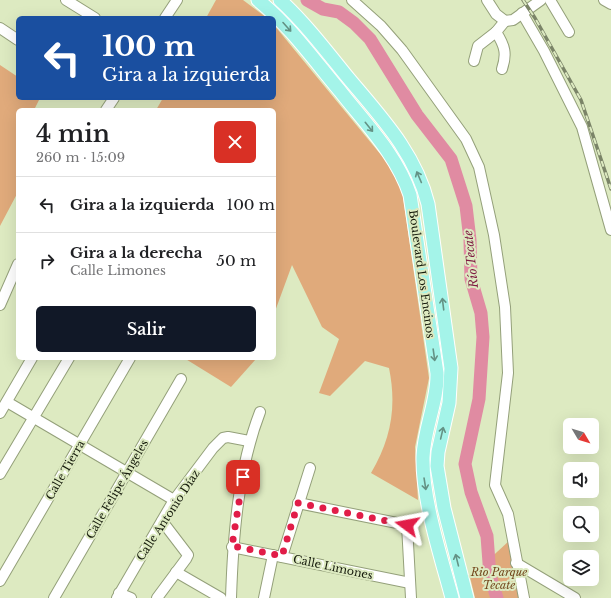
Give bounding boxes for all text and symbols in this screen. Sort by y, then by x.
one-way arrow [282,21,291,32]
text: 100 m [102,29,195,64]
icon: left [36,32,88,84]
text: Gira a la izquierda [102,64,270,86]
text: 4 min [36,119,110,148]
button: close [214,121,256,163]
one-way arrow [364,122,373,133]
text: 260 m · 15:09 [36,149,125,166]
one-way arrow [415,171,423,183]
icon: left [36,194,58,216]
text: Gira a la izquierda [70,195,214,214]
text: 100 m [226,195,275,214]
street label: Boulevard Los Encinos [406,209,438,339]
water label: Río Tecate [460,229,481,290]
text: Gira a la derecha [70,243,202,262]
icon: right [36,250,58,272]
text: 50 m [216,251,256,270]
text: Calle Limones [70,262,166,279]
one-way arrow [439,298,447,311]
button: Salir [36,306,256,352]
one-way arrow [430,348,438,361]
north arrow [563,418,599,454]
map controls [563,418,599,586]
one-way arrow [438,427,446,440]
street label: Calle Tierra [42,437,88,502]
street label: Calle Felipe Ángeles [83,437,151,541]
pin [226,460,260,494]
button: sound [563,462,599,498]
icon: arrive [232,466,254,488]
street label: Calle Antonio Díaz [133,467,203,563]
one-way arrow [421,477,429,490]
position arrow [386,504,428,546]
button: search [563,506,599,542]
button: layers [563,550,599,586]
street label: Calle Limones [292,552,374,582]
one-way arrow [453,554,460,567]
park label: Rio Parque Tecate [470,565,527,592]

